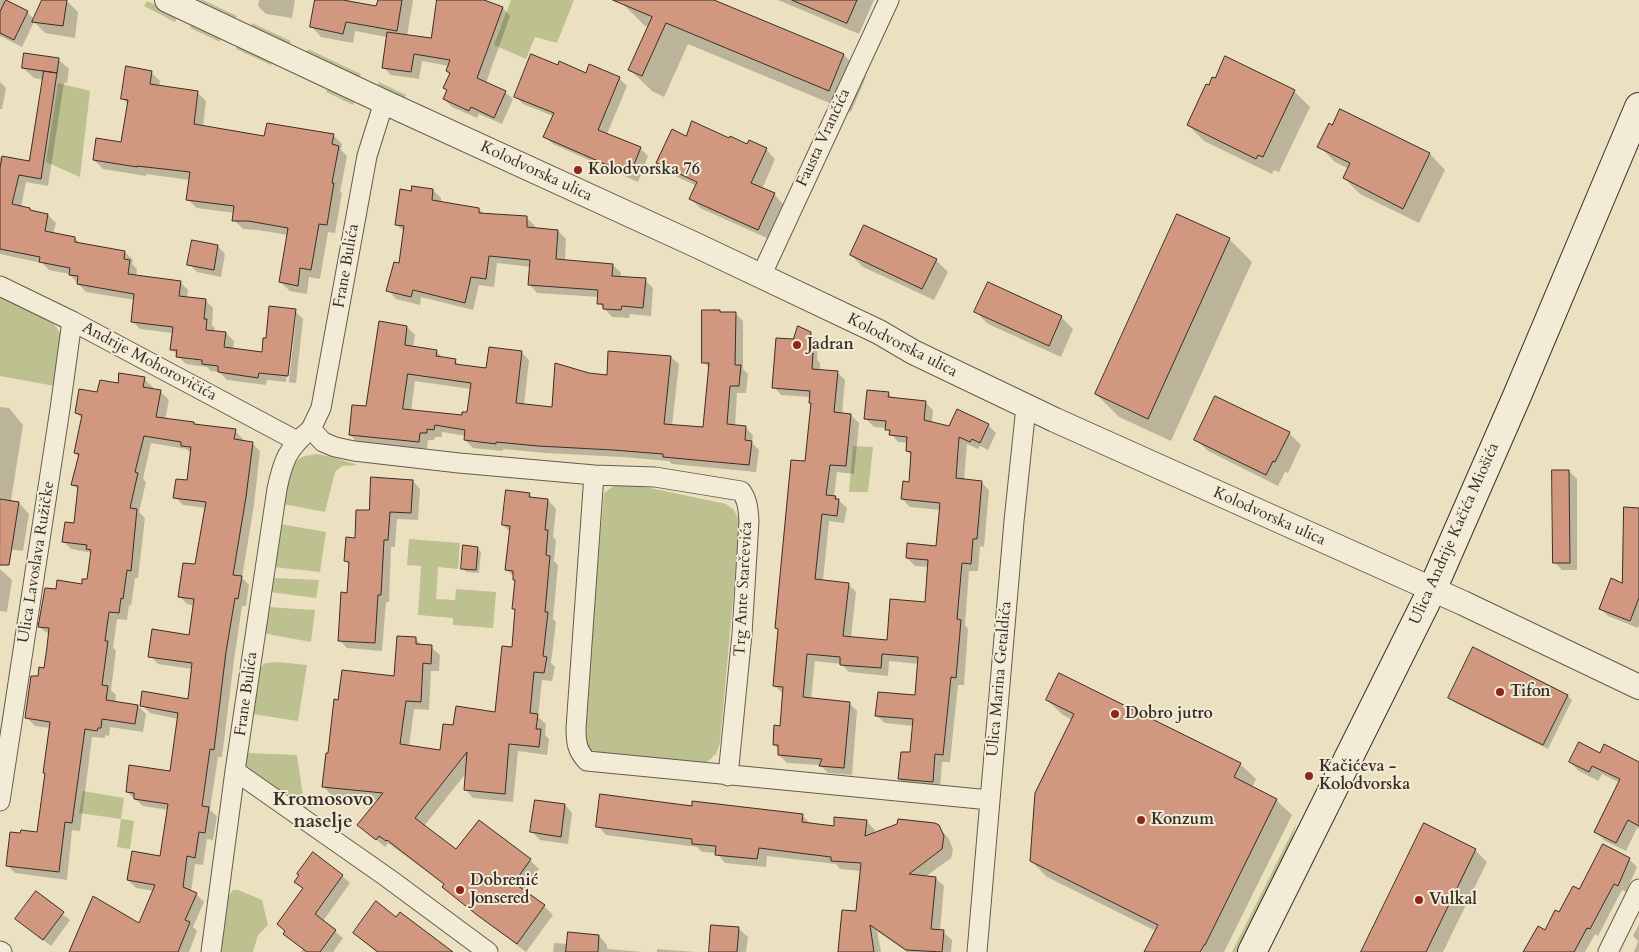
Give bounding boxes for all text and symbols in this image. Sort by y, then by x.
street label: Fausta Vrančića [793,86,855,190]
street label: Kolodvorska ulica [477,138,595,206]
place label: Kolodvorska 76 [588,160,700,180]
marker: Kolodvorska 76 [572,164,584,176]
street label: Frane Bulića [330,222,364,310]
street label: Kolodvorska ulica [844,310,960,382]
street label: Andrije Mohorovičića [78,318,220,406]
place label: Jadran [807,335,854,355]
marker: Jadran [791,339,803,351]
street label: Ulica Andrije Kačića Miošića [1406,440,1504,628]
street label: Ulica Lavoslava Ružičke [15,480,59,644]
street label: Kolodvorska ulica [1210,484,1328,550]
street label: Trg Ante Starčevića [731,521,757,657]
street label: Ulica Marina Getaldića [984,600,1016,758]
street label: Frane Bulića [232,651,262,737]
place label: Tifon [1510,682,1551,702]
marker: Tifon [1494,686,1506,698]
place label: Dobro jutro [1125,704,1213,724]
marker: Dobro jutro [1109,708,1121,720]
place label: Kačićeva - Kolodvorska [1319,757,1410,795]
marker: Kačićeva - Kolodvorska [1303,770,1315,782]
district label: Kromosovo naselje [273,790,373,834]
place label: Konzum [1151,810,1214,830]
marker: Konzum [1135,814,1147,826]
place label: Dobrenić Jonsered [470,871,538,909]
marker: Dobrenić Jonsered [454,884,466,896]
place label: Vulkal [1429,890,1477,910]
marker: Vulkal [1413,894,1425,906]

